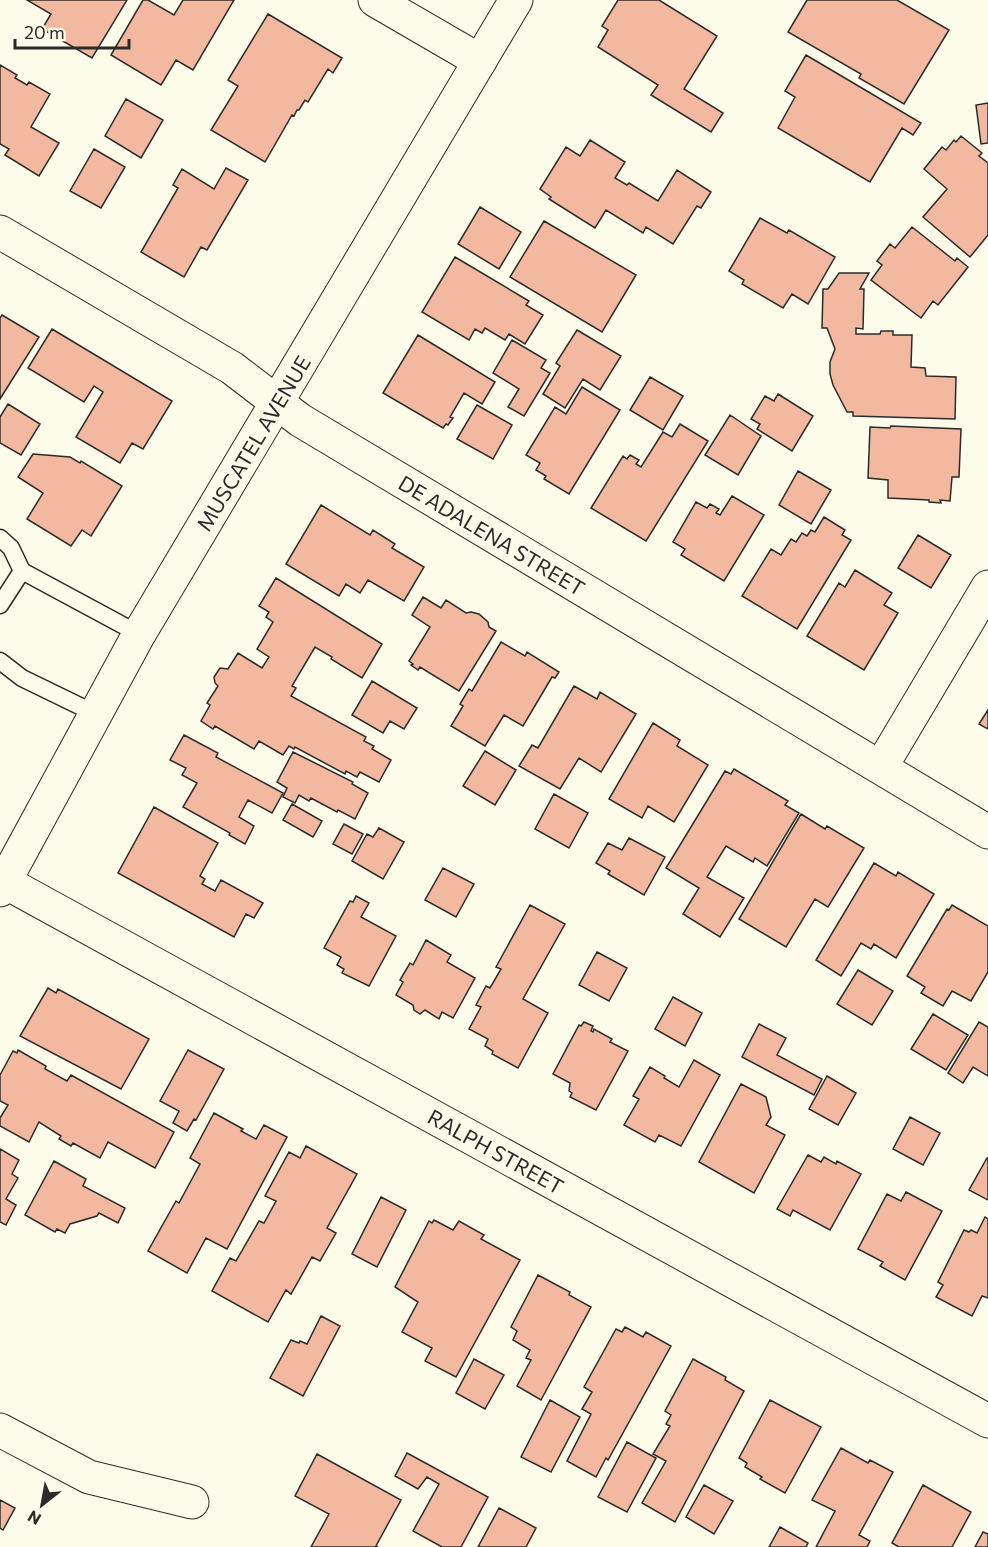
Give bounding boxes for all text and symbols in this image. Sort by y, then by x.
scale bar [15,12,129,50]
text: 20 m [24,21,65,43]
street label: MUSCATEL AVENUE [191,351,315,535]
street label: DE ADALENA STREET [394,470,590,600]
street label: RALPH STREET [424,1103,568,1199]
north arrow [12,1475,72,1535]
text: N [24,1507,44,1530]

